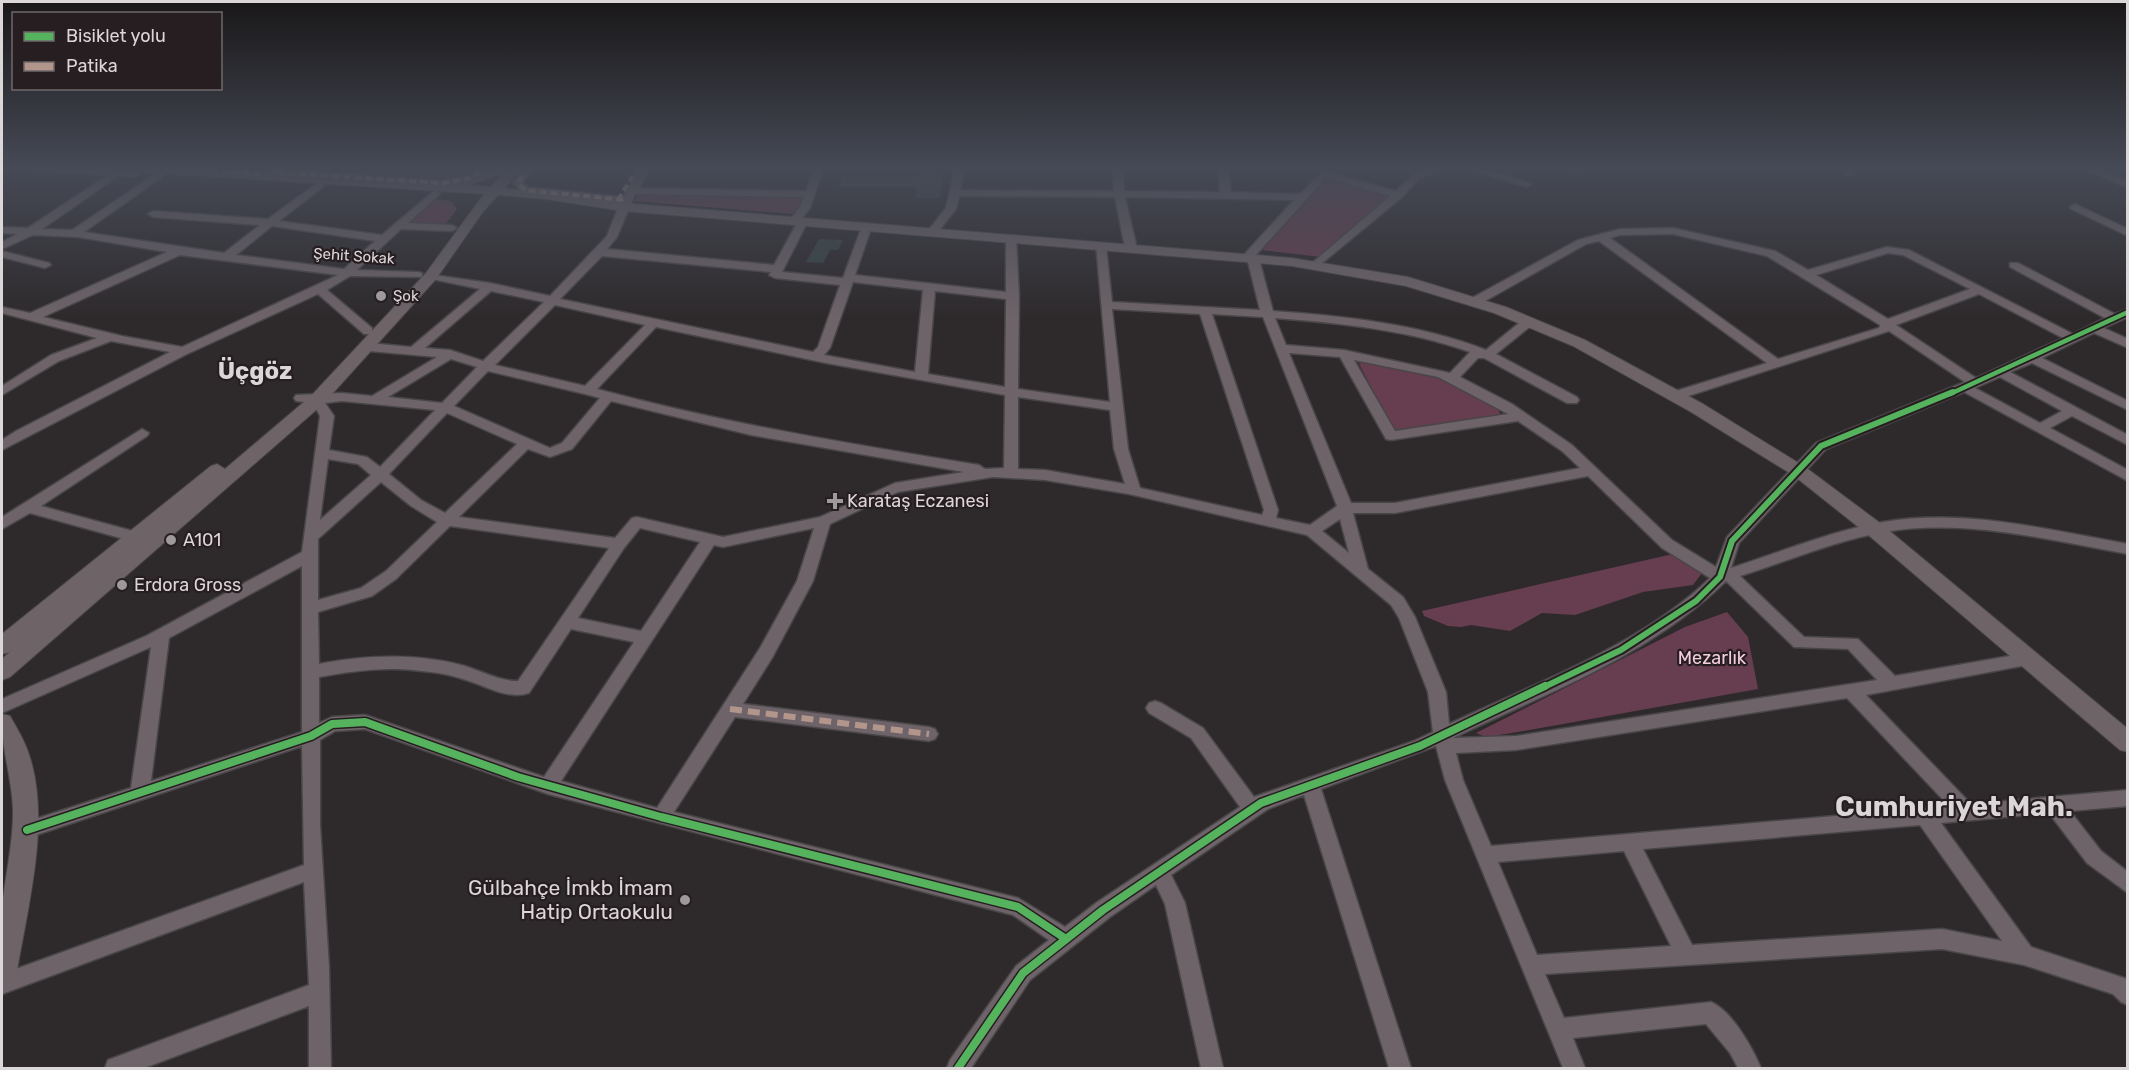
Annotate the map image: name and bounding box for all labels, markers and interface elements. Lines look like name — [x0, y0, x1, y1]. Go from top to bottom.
legend — [12, 12, 222, 90]
text: Bisiklet yolu — [66, 25, 166, 47]
text: Patika — [66, 55, 118, 77]
street label: Şehit Sokak — [313, 244, 396, 268]
place label: Şok — [393, 287, 419, 305]
marker: Şok — [374, 289, 388, 303]
district label: Üçgöz — [218, 357, 292, 385]
place label: Karataş Eczanesi — [847, 490, 989, 512]
marker: Karataş Eczanesi — [828, 494, 842, 508]
place label: A101 — [183, 529, 221, 551]
marker: A101 — [164, 533, 178, 547]
place label: Erdora Gross — [134, 574, 241, 596]
marker: Erdora Gross — [115, 578, 129, 592]
park label: Mezarlık — [1678, 647, 1747, 669]
district label: Cumhuriyet Mah. — [1835, 790, 2073, 823]
place label: Gülbahçe İmkb İmam Hatip Ortaokulu — [468, 875, 673, 924]
marker: Gülbahçe İmkb İmam Hatip Ortaokulu — [678, 893, 692, 907]

